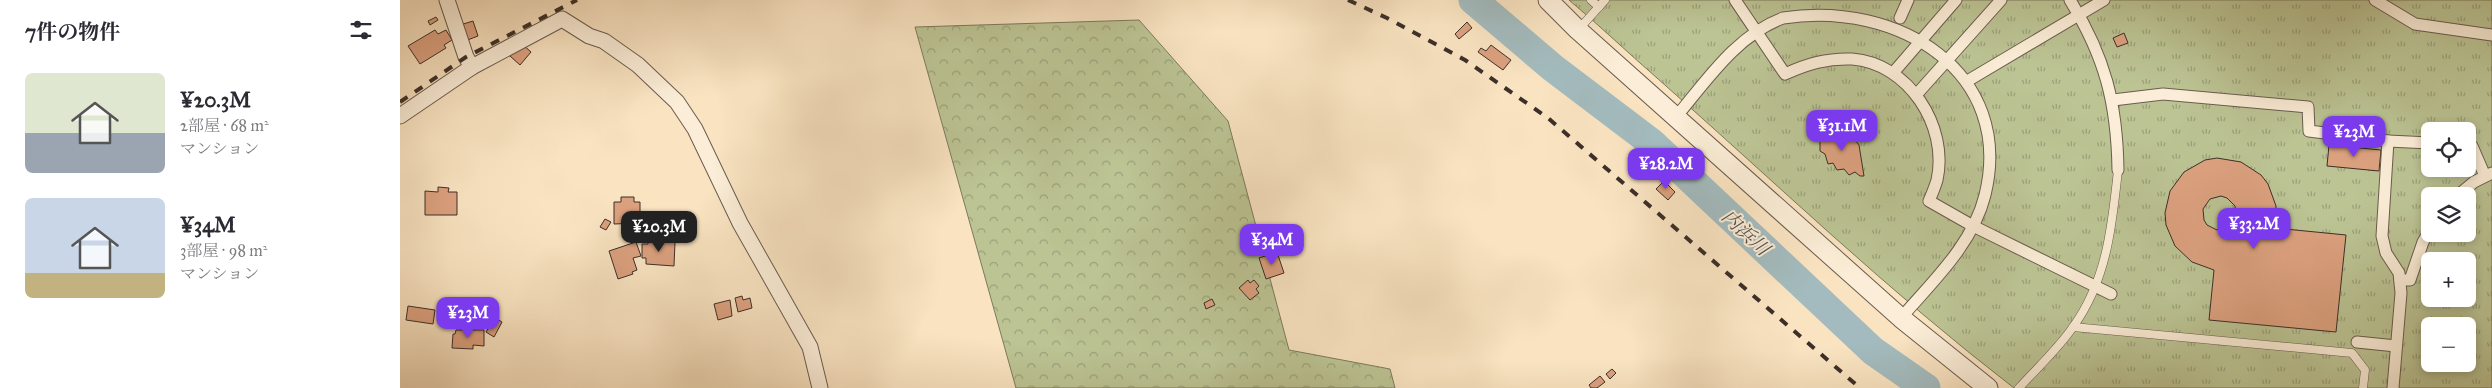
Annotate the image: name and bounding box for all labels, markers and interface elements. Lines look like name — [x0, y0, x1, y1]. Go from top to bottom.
icon: filters — [347, 16, 375, 44]
text: 7件の物件 — [25, 19, 120, 45]
text: ¥20.3M — [180, 87, 251, 113]
icon: home — [65, 93, 125, 153]
pin: ¥31.1M — [1801, 110, 1883, 152]
text: 2部屋 · 68 m² — [180, 116, 269, 135]
text: ¥31.1M — [1817, 116, 1867, 135]
pin: ¥23M — [2324, 116, 2384, 158]
text: ¥23M — [2333, 122, 2375, 141]
map controls — [2421, 122, 2476, 372]
button: locate — [2421, 122, 2476, 177]
text: マンション — [180, 139, 259, 158]
pin: ¥28.2M — [1625, 148, 1707, 190]
text: ¥28.2M — [1639, 154, 1693, 173]
button: layers — [2421, 187, 2476, 242]
water label: 内浜川 — [1717, 205, 1776, 262]
pin: ¥33.2M — [2213, 208, 2295, 250]
pin: ¥20.3M — [618, 210, 700, 253]
text: ¥34M — [180, 212, 236, 238]
text: ¥33.2M — [2228, 214, 2280, 233]
text: ¥20.3M — [632, 217, 686, 236]
icon: home — [65, 218, 125, 278]
pin: ¥34M — [1242, 224, 1302, 266]
text: ¥34M — [1251, 230, 1293, 249]
text: 3部屋 · 98 m² — [180, 241, 267, 260]
button: + — [2421, 252, 2476, 307]
text: マンション — [180, 264, 259, 283]
pin: ¥23M — [438, 296, 498, 339]
text: ¥23M — [447, 303, 489, 322]
button: − — [2421, 317, 2476, 372]

